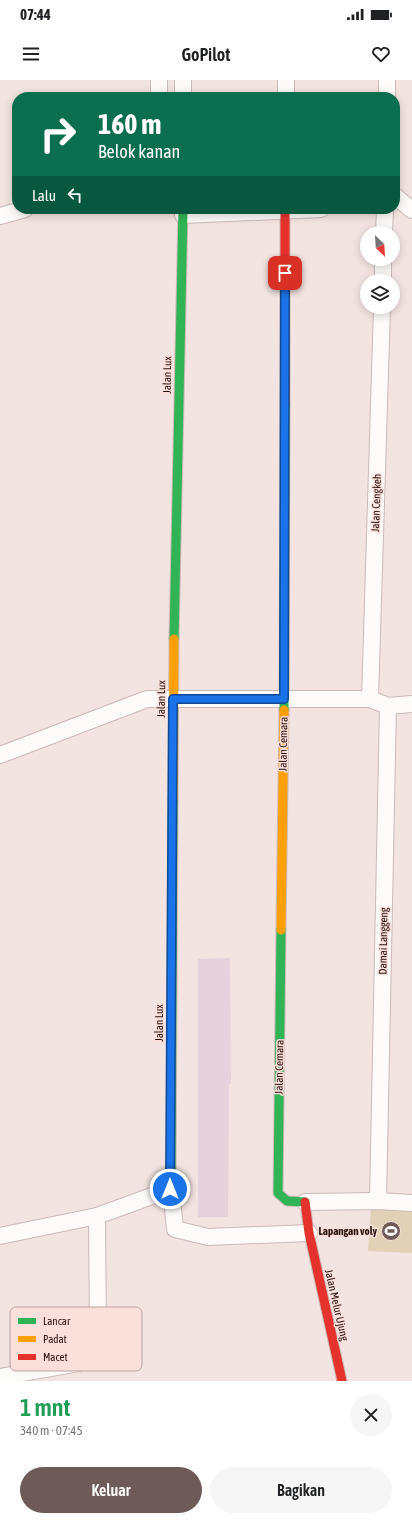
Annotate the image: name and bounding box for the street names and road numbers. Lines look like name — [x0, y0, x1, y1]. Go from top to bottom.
street label: Jalan Lux — [161, 356, 173, 394]
street label: Jalan Cengkeh — [369, 474, 383, 532]
street label: Jalan Lux — [155, 680, 167, 718]
street label: Jalan Cemara — [277, 717, 289, 771]
street label: Damai Langgeng — [376, 907, 390, 975]
street label: Jalan Lux — [153, 1004, 165, 1042]
street label: Jalan Cemara — [273, 1040, 285, 1094]
street label: Jalan Melur Ujung — [323, 1268, 351, 1342]

